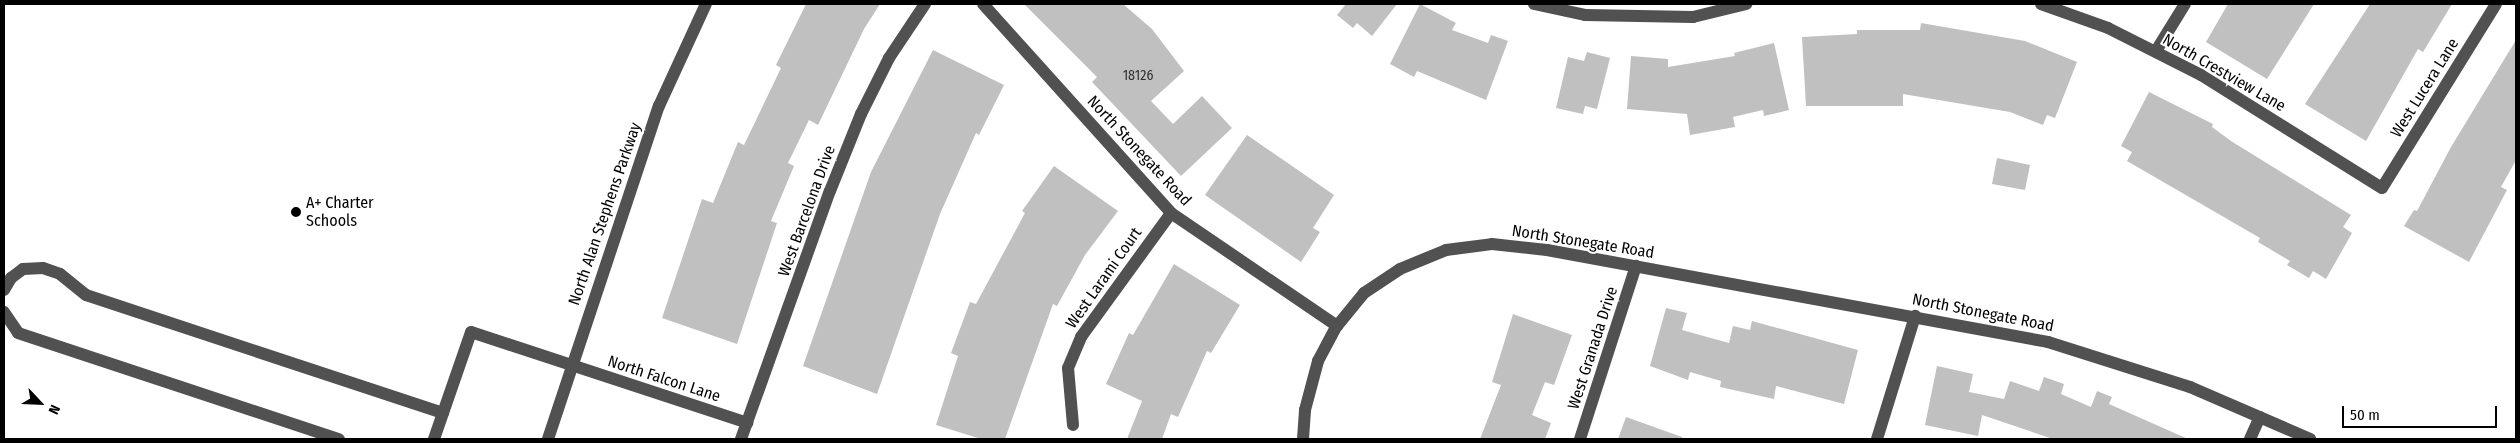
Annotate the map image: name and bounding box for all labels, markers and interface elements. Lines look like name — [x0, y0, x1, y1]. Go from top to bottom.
street label: North Crestview Lane — [2159, 30, 2289, 116]
street label: West Lucera Lane — [2387, 35, 2463, 141]
house number: 18126 — [1123, 68, 1153, 84]
street label: North Stonegate Road — [1083, 92, 1195, 210]
street label: North Alan Stephens Parkway — [565, 120, 645, 308]
street label: West Barcelona Drive — [774, 143, 840, 279]
place label: A+ Charter Schools — [306, 193, 374, 231]
marker: A+ Charter Schools — [290, 206, 302, 218]
street label: North Stonegate Road — [1511, 221, 1655, 263]
street label: West Larami Court — [1062, 224, 1146, 332]
street label: West Granada Drive — [1564, 284, 1622, 412]
street label: North Stonegate Road — [1911, 290, 2055, 336]
street label: North Falcon Lane — [605, 352, 723, 406]
north arrow — [15, 378, 65, 428]
scale bar — [2345, 396, 2500, 428]
text: N — [45, 402, 64, 417]
text: 50 m — [2350, 406, 2380, 424]

